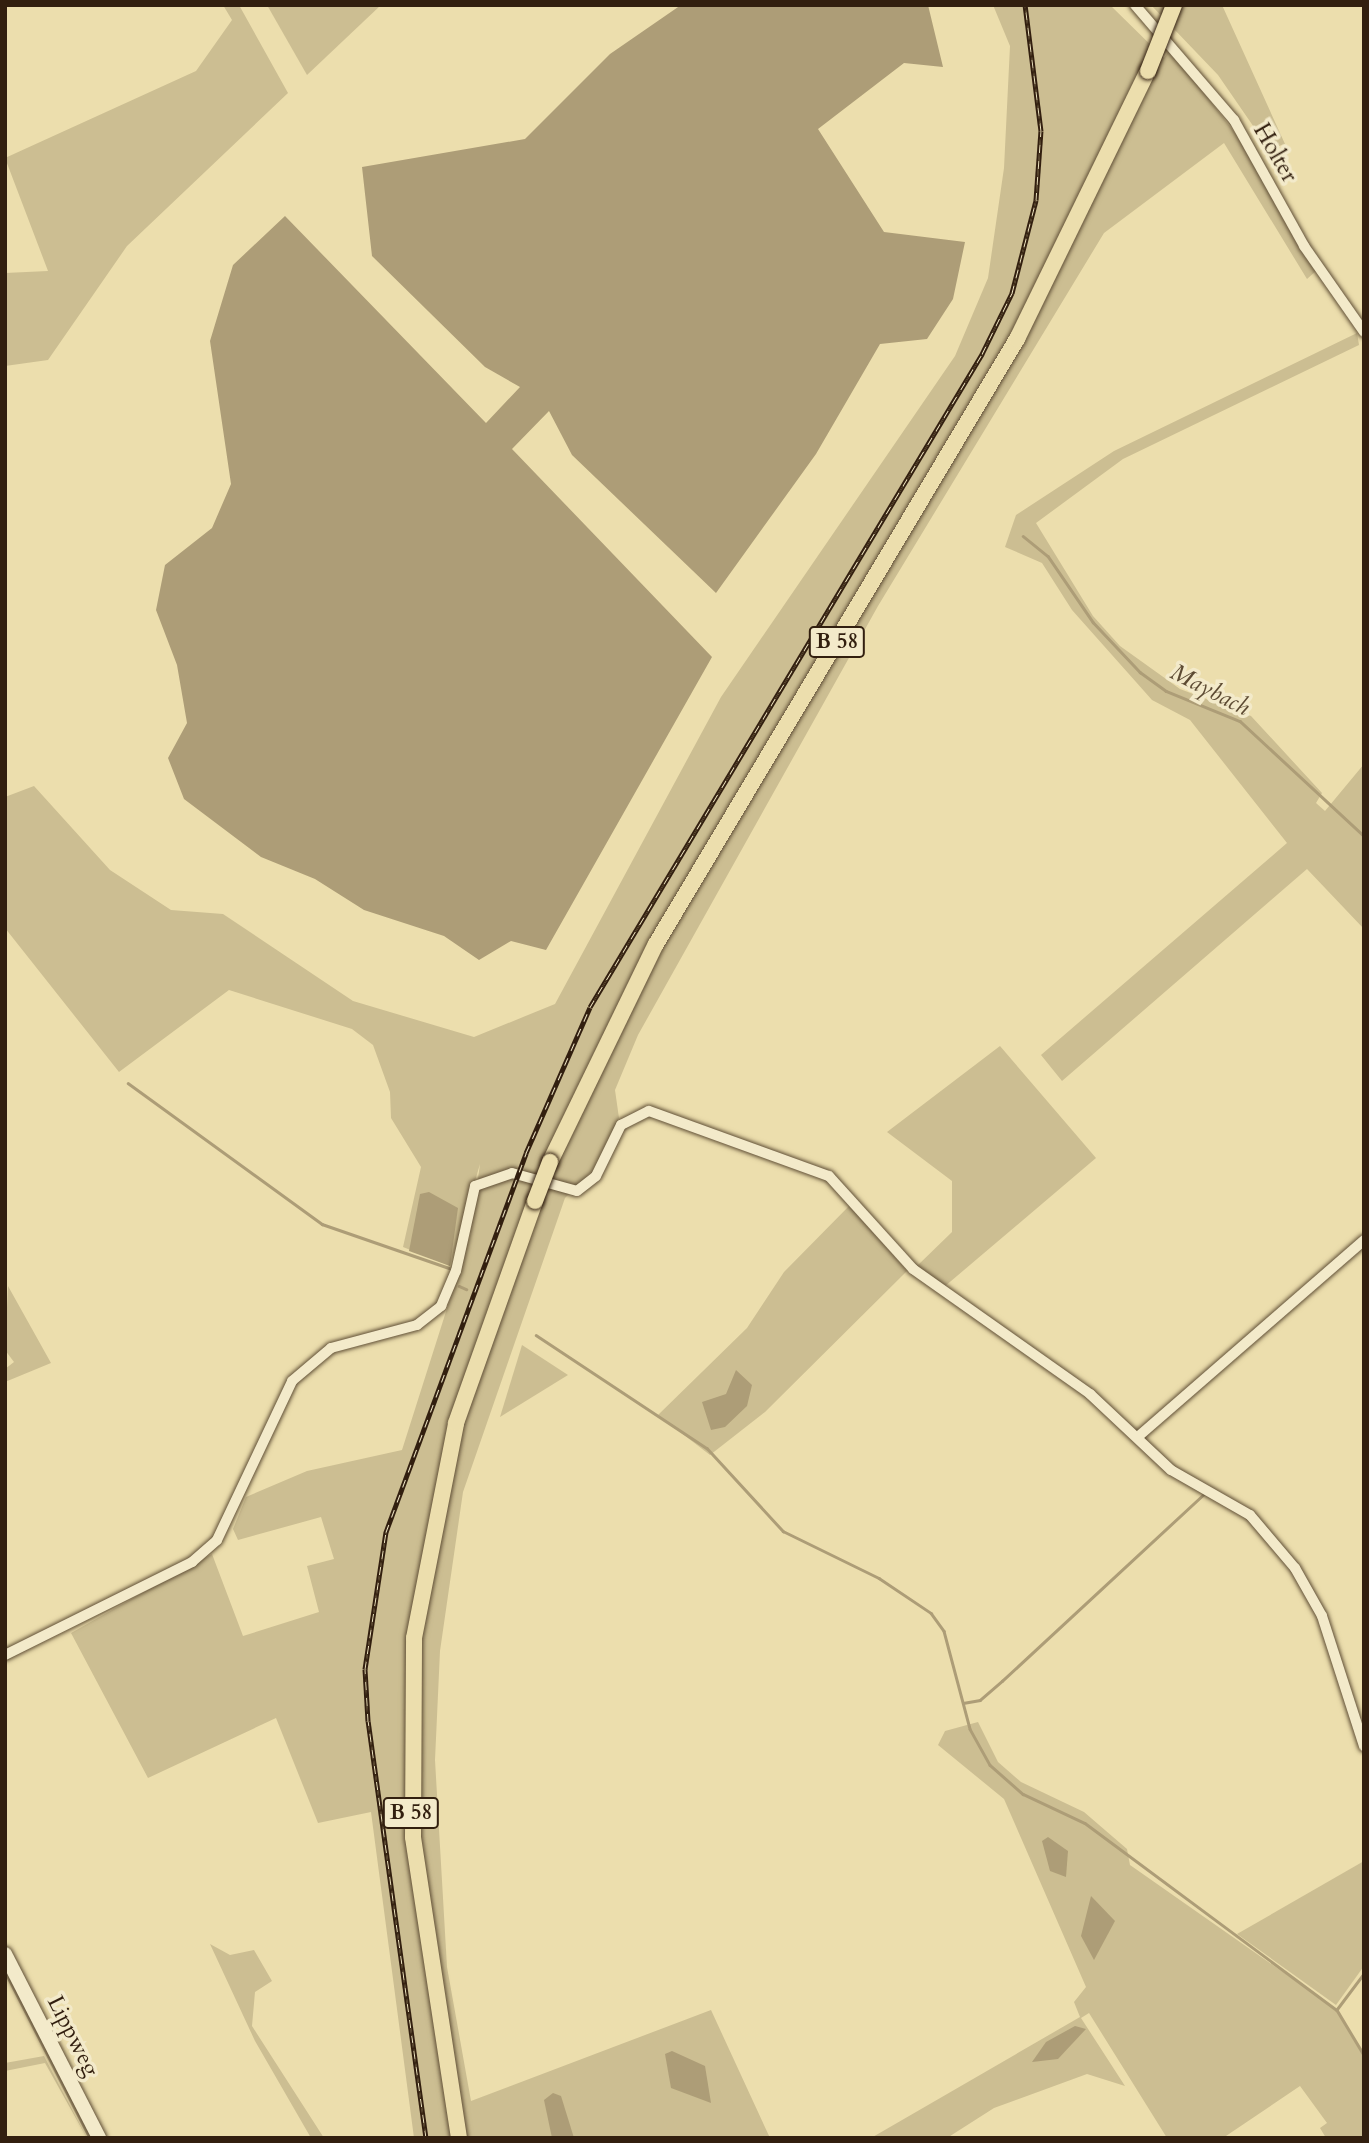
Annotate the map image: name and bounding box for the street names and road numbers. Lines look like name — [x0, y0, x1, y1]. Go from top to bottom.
street label: Holter — [1247, 119, 1303, 187]
road number: B 58 — [807, 624, 867, 660]
road number: B 58 — [381, 1796, 441, 1830]
street label: Lippweg — [41, 1991, 105, 2081]

